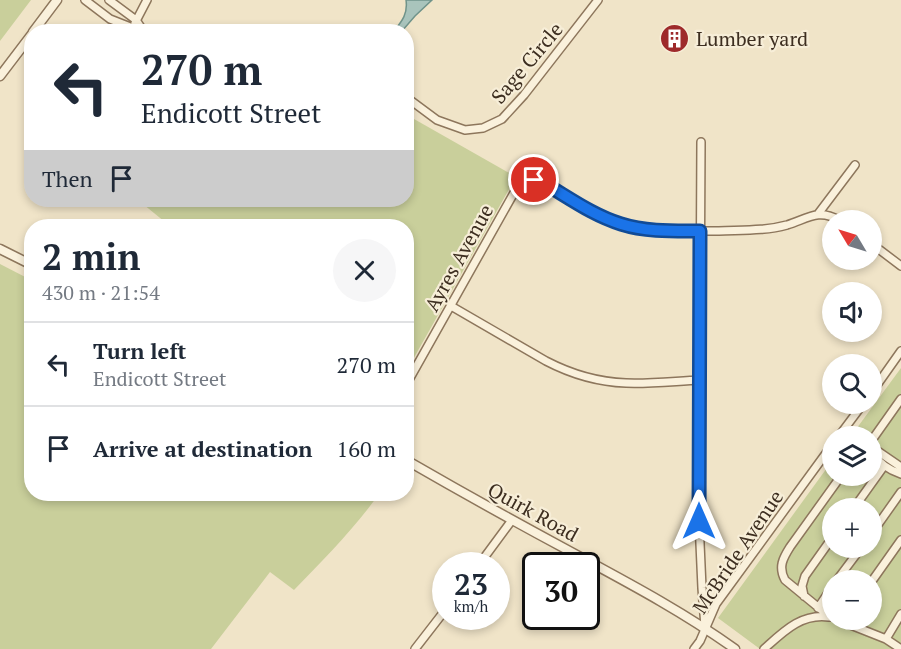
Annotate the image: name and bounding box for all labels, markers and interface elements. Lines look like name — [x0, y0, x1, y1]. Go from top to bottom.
street label: Sage Circle — [485, 16, 569, 109]
building icon: Lumber yard — [659, 23, 691, 55]
place label: Lumber yard — [696, 25, 808, 52]
text: 270 m — [141, 41, 262, 97]
icon: left — [42, 48, 120, 126]
text: Endicott Street — [141, 95, 321, 131]
pin — [508, 154, 559, 205]
icon: arrive — [105, 162, 138, 195]
icon: arrive — [517, 163, 550, 196]
text: Then — [42, 164, 93, 193]
street label: Ayres Avenue — [418, 199, 499, 316]
north arrow — [822, 210, 882, 270]
map controls — [822, 210, 882, 630]
text: 2 min — [42, 233, 140, 280]
button: close — [333, 239, 396, 302]
text: 430 m · 21:54 — [42, 279, 160, 306]
button: sound — [822, 282, 882, 342]
text: Turn left — [93, 336, 186, 365]
icon: left — [42, 348, 75, 381]
text: 270 m — [336, 350, 396, 379]
button: search — [822, 354, 882, 414]
text: Endicott Street — [93, 365, 226, 392]
button: layers — [822, 426, 882, 486]
icon: arrive — [42, 432, 75, 465]
text: Arrive at destination — [93, 434, 312, 463]
text: 160 m — [336, 434, 396, 463]
street label: Quirk Road — [483, 476, 583, 548]
street label: McBride Avenue — [686, 485, 789, 619]
position arrow — [667, 489, 731, 553]
button: + — [822, 498, 882, 558]
speed limit sign: 30 — [522, 552, 600, 630]
text: 23 — [454, 564, 488, 604]
button: − — [822, 570, 882, 630]
text: km/h — [454, 596, 488, 616]

